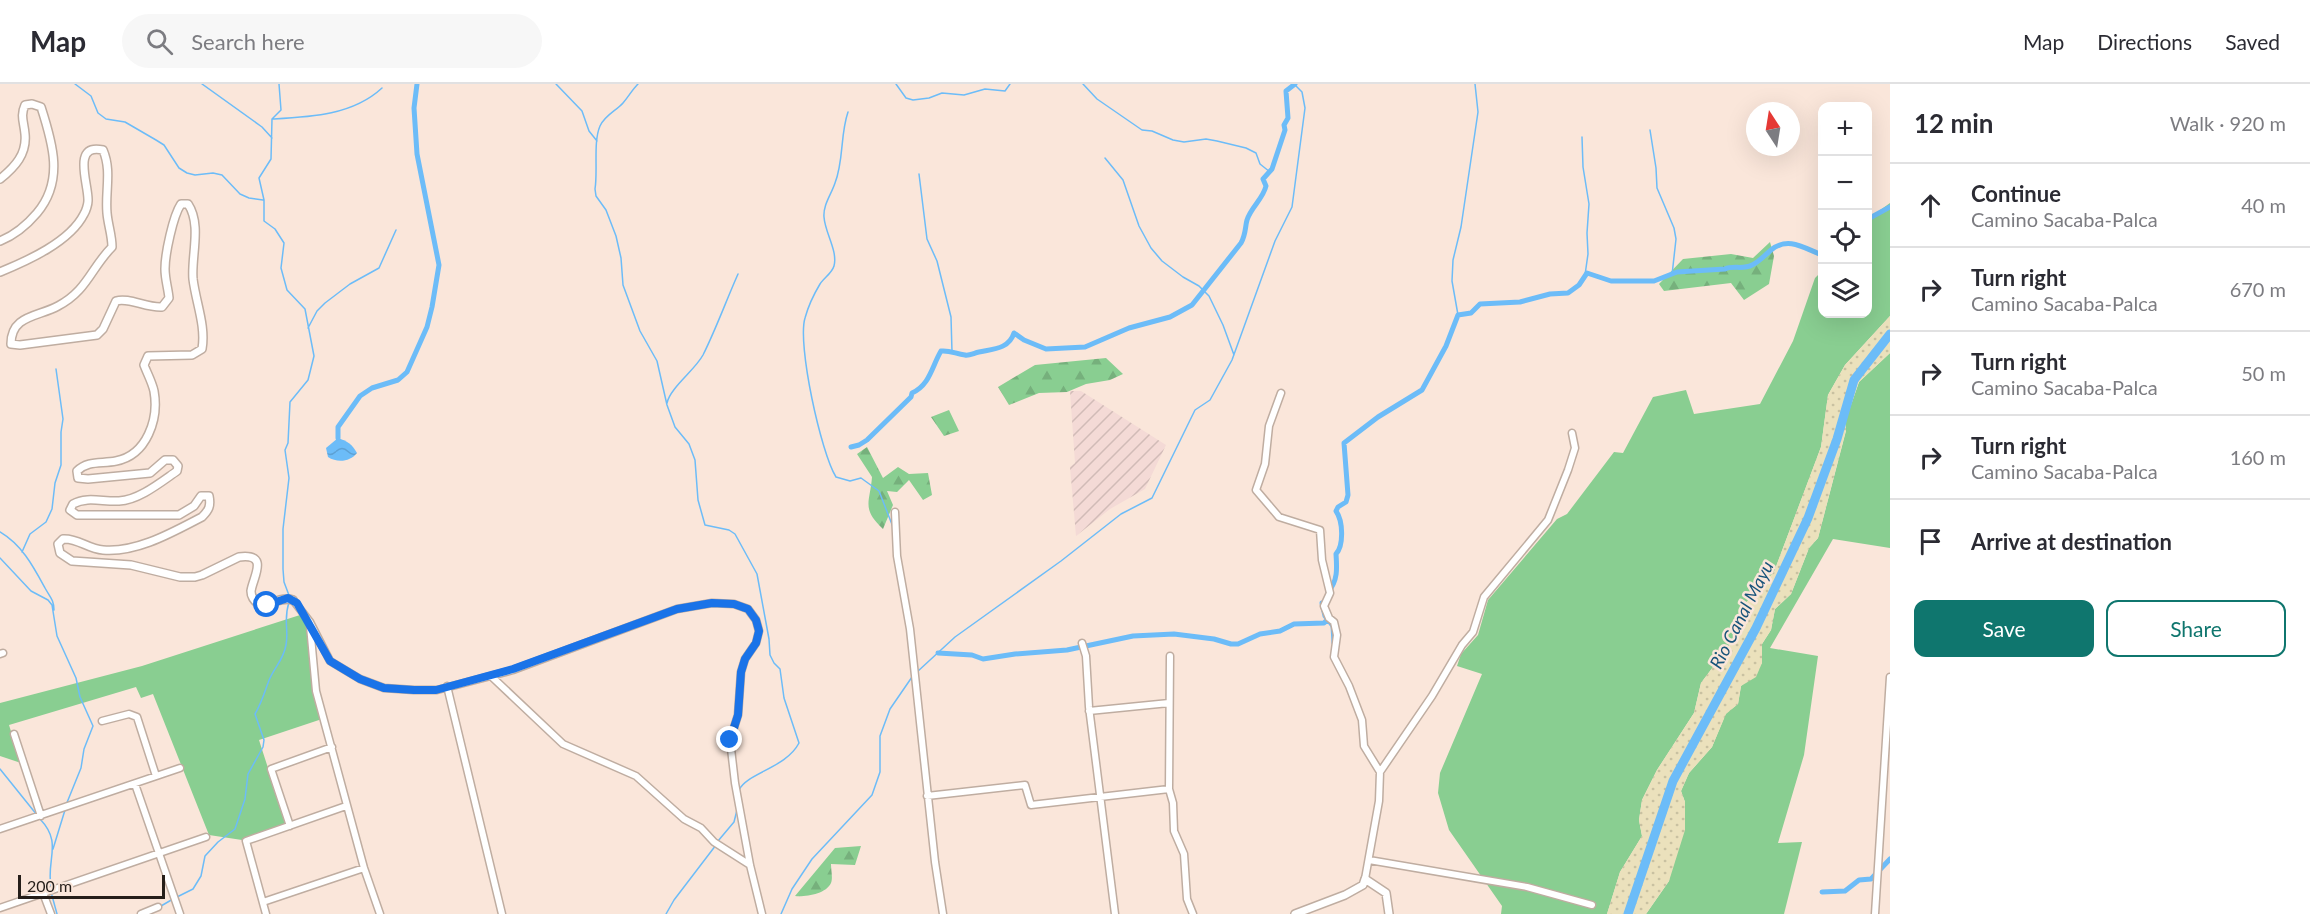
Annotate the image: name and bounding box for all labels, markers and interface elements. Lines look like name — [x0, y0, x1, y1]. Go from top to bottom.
search box — [122, 14, 542, 68]
text: Map — [30, 24, 86, 58]
icon: search — [143, 25, 176, 58]
text: Search here — [191, 28, 305, 55]
text: Map — [2023, 29, 2064, 54]
text: Directions — [2097, 29, 2192, 54]
text: Saved — [2225, 29, 2280, 54]
north arrow — [1746, 102, 1800, 156]
map controls — [1818, 102, 1872, 318]
button: + — [1818, 102, 1872, 156]
text: 12 min — [1914, 107, 1994, 139]
text: Walk · 920 m — [2170, 111, 2286, 135]
button: − — [1818, 156, 1872, 210]
text: Continue — [1971, 180, 2061, 207]
icon: ahead — [1914, 189, 1947, 222]
text: 40 m — [2241, 193, 2286, 217]
text: Camino Sacaba-Palca — [1971, 207, 2158, 231]
button: locate — [1818, 210, 1872, 264]
button: layers — [1818, 264, 1872, 318]
text: Turn right — [1971, 264, 2066, 291]
icon: right — [1914, 273, 1947, 306]
text: 670 m — [2230, 277, 2286, 301]
text: Camino Sacaba-Palca — [1971, 291, 2158, 315]
text: Turn right — [1971, 348, 2066, 375]
icon: right — [1914, 357, 1947, 390]
text: 50 m — [2241, 361, 2286, 385]
text: Camino Sacaba-Palca — [1971, 375, 2158, 399]
text: Turn right — [1971, 432, 2066, 459]
icon: right — [1914, 441, 1947, 474]
text: 160 m — [2230, 445, 2286, 469]
text: Camino Sacaba-Palca — [1971, 459, 2158, 483]
icon: arrive — [1914, 525, 1947, 558]
text: Arrive at destination — [1971, 528, 2172, 555]
water label: Rio Canal Mayu — [1705, 557, 1778, 672]
route start — [253, 591, 279, 617]
button: Save — [1914, 600, 2094, 657]
button: Share — [2106, 600, 2286, 657]
route end — [716, 726, 742, 752]
scale bar — [18, 872, 165, 900]
text: 200 m — [27, 876, 72, 895]

